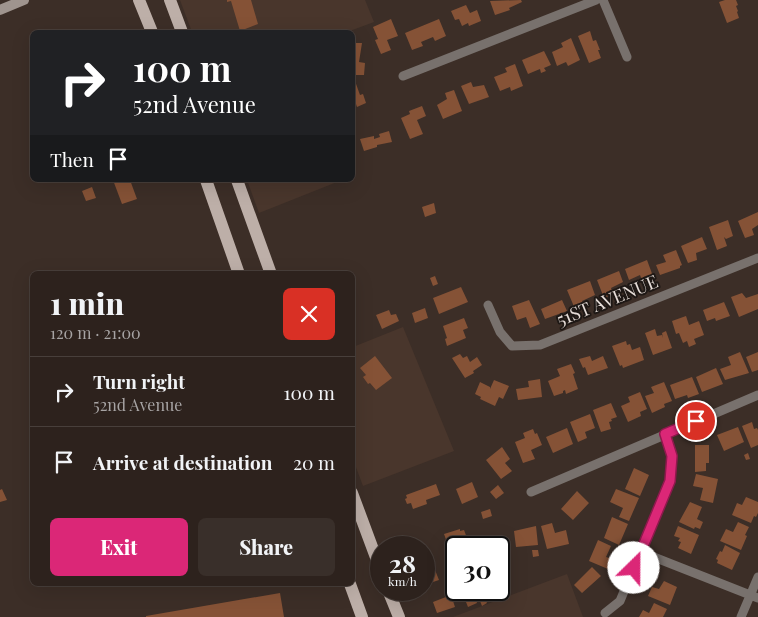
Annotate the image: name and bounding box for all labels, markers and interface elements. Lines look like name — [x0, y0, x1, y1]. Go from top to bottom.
text: 100 m — [133, 44, 231, 91]
icon: right — [50, 50, 115, 115]
text: 52nd Avenue — [133, 89, 256, 119]
icon: arrive — [104, 145, 132, 173]
text: Then — [50, 146, 94, 172]
street label: 51ST AVENUE — [553, 269, 661, 331]
text: 1 min — [50, 283, 124, 323]
button: close — [283, 288, 335, 340]
text: 120 m · 21:00 — [50, 322, 141, 343]
text: Turn right — [93, 368, 185, 394]
icon: right — [50, 378, 78, 406]
text: 100 m — [284, 379, 335, 405]
text: 52nd Avenue — [93, 394, 182, 415]
pin — [675, 400, 717, 442]
icon: arrive — [682, 407, 710, 435]
icon: arrive — [50, 448, 78, 476]
text: Arrive at destination — [93, 449, 273, 475]
text: 20 m — [293, 449, 335, 475]
button: Exit — [50, 518, 188, 576]
button: Share — [198, 518, 335, 576]
speed limit sign: 30 — [445, 536, 510, 601]
position arrow — [607, 541, 659, 593]
text: 28 — [389, 546, 416, 579]
text: km/h — [388, 573, 417, 589]

